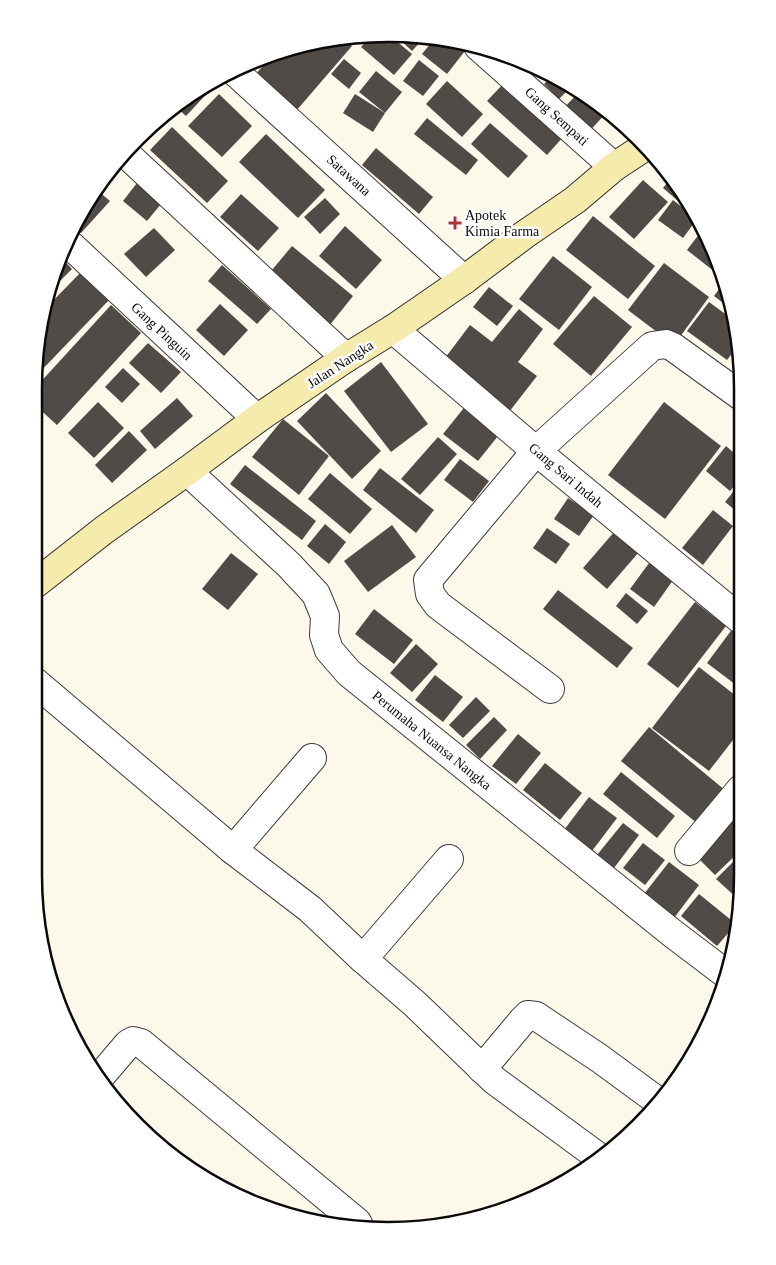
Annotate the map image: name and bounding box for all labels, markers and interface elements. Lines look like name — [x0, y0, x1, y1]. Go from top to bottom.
street label: Gang Sempati — [522, 84, 591, 149]
street label: Satawana — [324, 152, 374, 199]
place label: Apotek Kimia Farma — [465, 208, 540, 239]
marker: Apotek Kimia Farma — [449, 217, 461, 229]
street label: Gang Pinguin — [128, 299, 195, 363]
street label: Jalan Nangka — [304, 337, 377, 391]
street label: Gang Sari Indah — [526, 440, 606, 511]
street label: Perumaha Nuansa Nangka — [369, 688, 495, 793]

